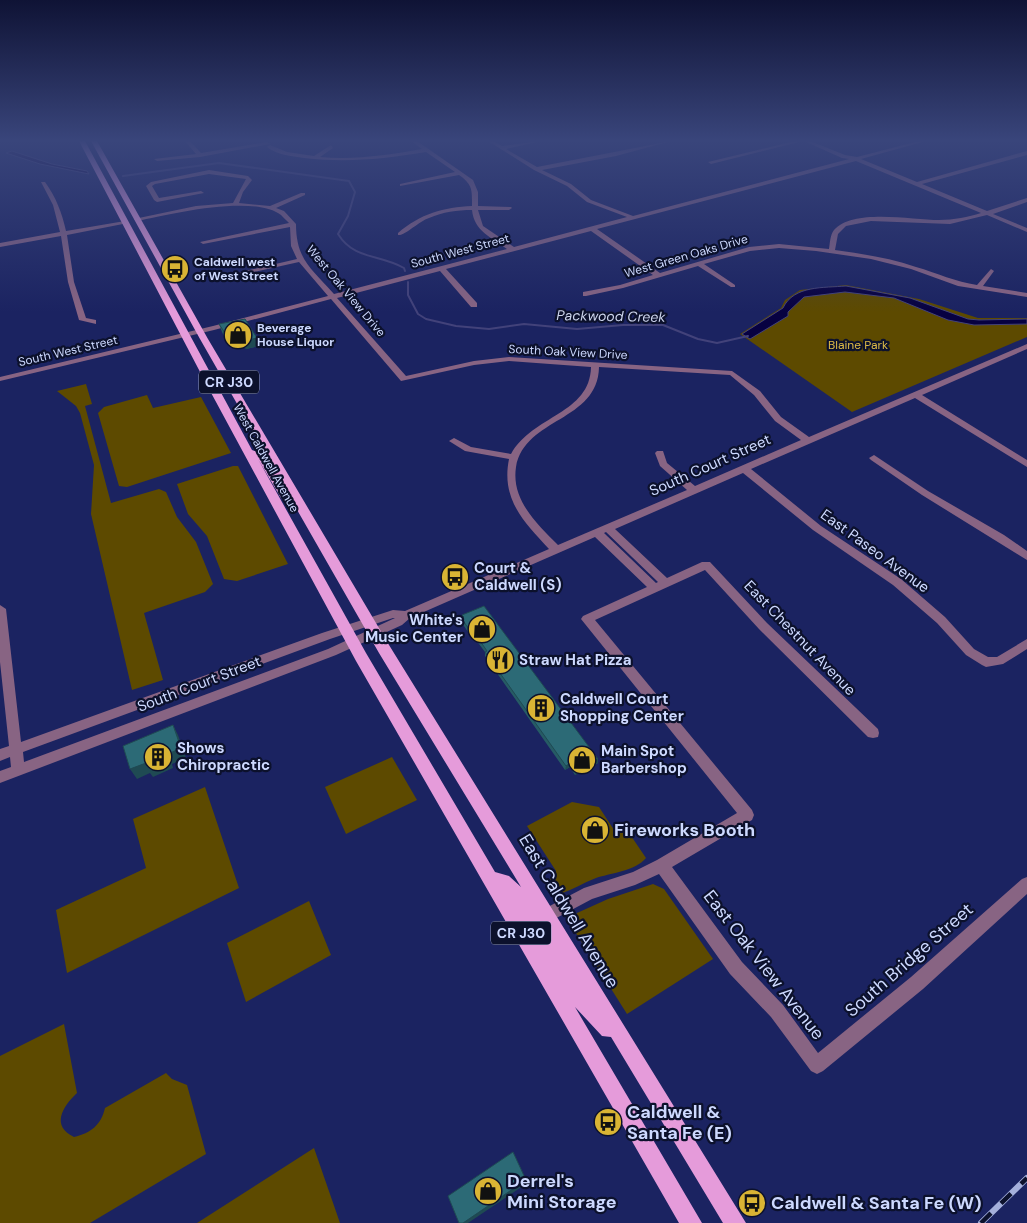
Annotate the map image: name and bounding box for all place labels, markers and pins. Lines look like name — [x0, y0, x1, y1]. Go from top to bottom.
bus stop icon: Caldwell west of West Street — [160, 254, 190, 284]
place label: Caldwell west of West Street — [194, 254, 278, 284]
shop icon: Beverage House Liquor — [223, 320, 253, 350]
place label: Beverage House Liquor — [257, 320, 334, 350]
place label: Court & Caldwell (S) — [474, 558, 562, 595]
bus stop icon: Court & Caldwell (S) — [440, 562, 470, 592]
place label: White's Music Center — [365, 610, 463, 647]
shop icon: White's Music Center — [467, 614, 497, 644]
restaurant icon: Straw Hat Pizza — [485, 645, 515, 675]
place label: Straw Hat Pizza — [519, 650, 632, 670]
place label: Caldwell Court Shopping Center — [560, 689, 684, 726]
building icon: Caldwell Court Shopping Center — [526, 693, 556, 723]
place label: Shows Chiropractic — [177, 738, 270, 775]
place label: Main Spot Barbershop — [601, 741, 687, 778]
building icon: Shows Chiropractic — [143, 742, 173, 772]
shop icon: Main Spot Barbershop — [567, 745, 597, 775]
shop icon: Fireworks Booth — [580, 815, 610, 845]
place label: Fireworks Booth — [614, 818, 755, 842]
place label: Caldwell & Santa Fe (E) — [627, 1100, 732, 1145]
bus stop icon: Caldwell & Santa Fe (E) — [593, 1107, 623, 1137]
place label: Derrel's Mini Storage — [507, 1169, 617, 1214]
shop icon: Derrel's Mini Storage — [473, 1176, 503, 1206]
bus stop icon: Caldwell & Santa Fe (W) — [737, 1188, 767, 1218]
place label: Caldwell & Santa Fe (W) — [771, 1191, 981, 1215]

